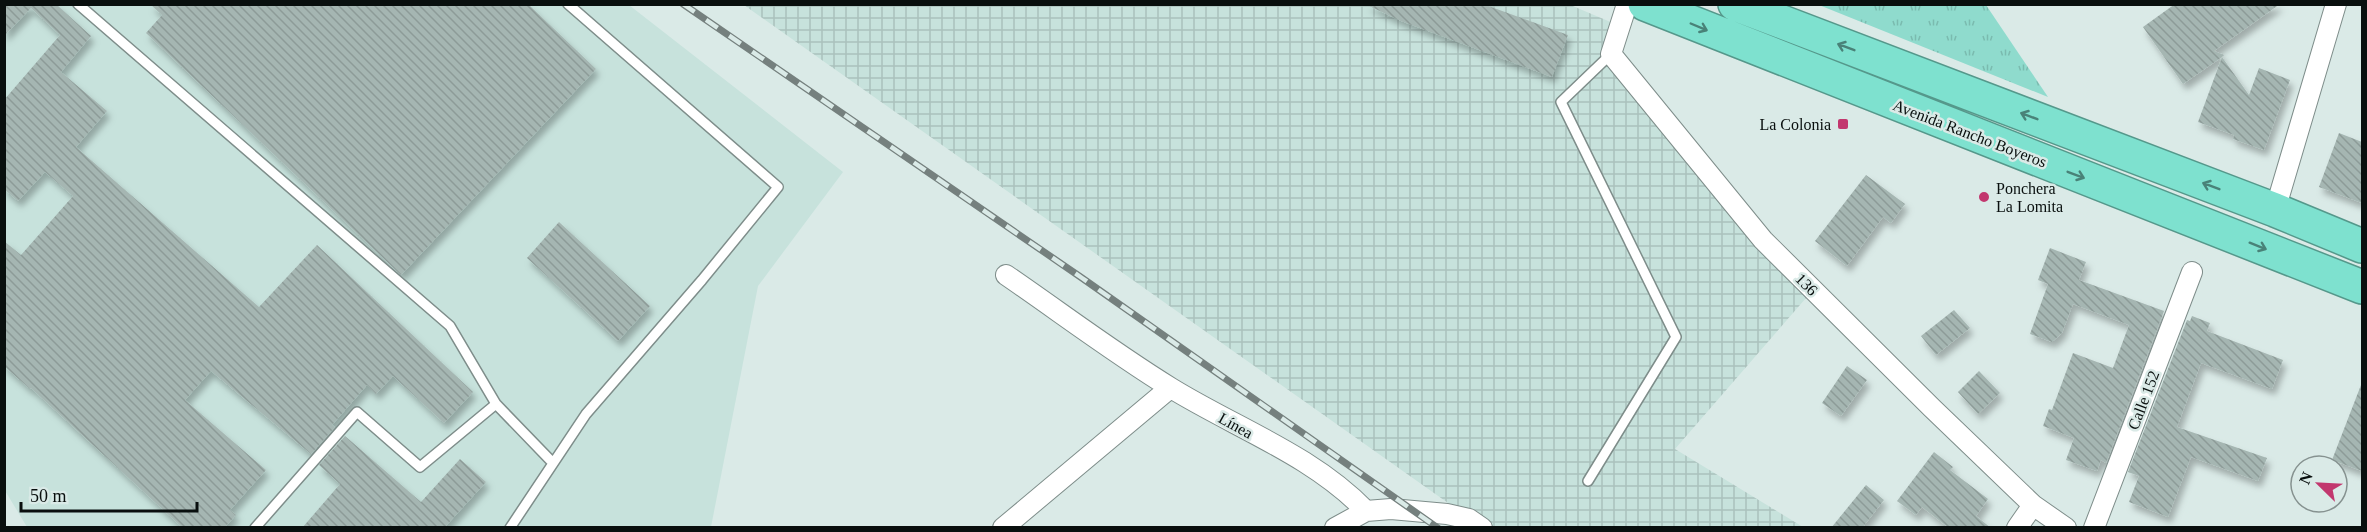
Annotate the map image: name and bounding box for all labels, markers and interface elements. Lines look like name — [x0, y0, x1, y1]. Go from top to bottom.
one-way arrow — [1689, 22, 1708, 33]
one-way arrow — [1837, 41, 1856, 52]
street label: Avenida Rancho Boyeros — [1890, 96, 2049, 172]
one-way arrow — [2020, 110, 2038, 121]
place label: La Colonia — [1759, 116, 1831, 133]
marker: La Colonia — [1836, 117, 1850, 131]
one-way arrow — [2066, 170, 2085, 181]
place label: Ponchera La Lomita — [1996, 180, 2063, 215]
one-way arrow — [2202, 180, 2220, 191]
marker: Ponchera La Lomita — [1977, 190, 1991, 204]
one-way arrow — [2248, 241, 2267, 252]
street label: 136 — [1792, 270, 1821, 299]
street label: Calle 152 — [2124, 368, 2162, 432]
street label: Línea — [1216, 409, 1256, 442]
north arrow — [2289, 454, 2349, 514]
text: N — [2296, 469, 2316, 487]
scale bar — [21, 475, 196, 513]
text: 50 m — [30, 486, 67, 506]

